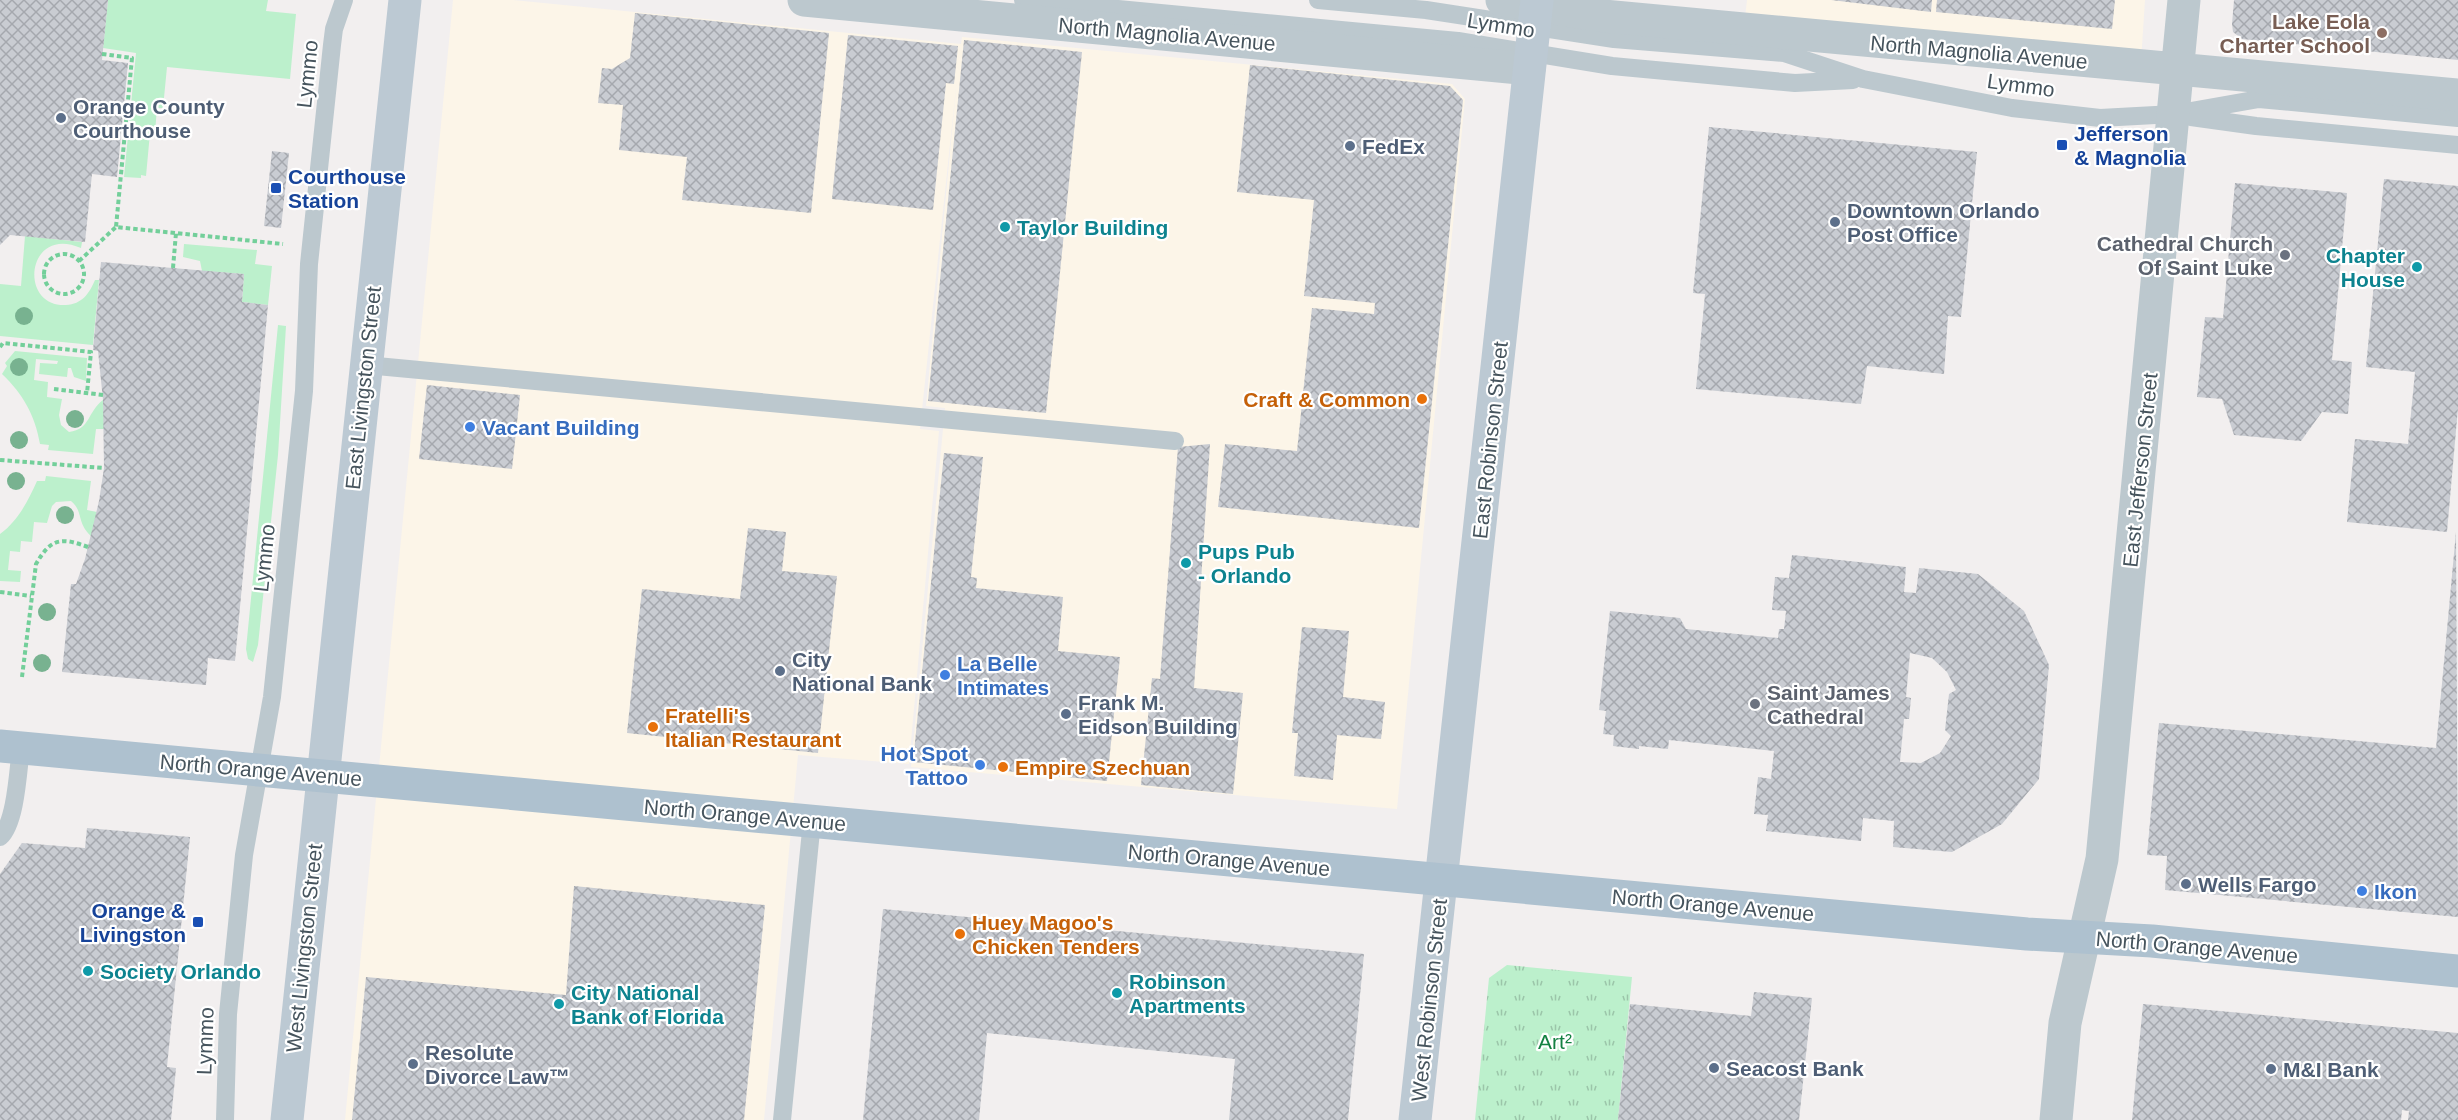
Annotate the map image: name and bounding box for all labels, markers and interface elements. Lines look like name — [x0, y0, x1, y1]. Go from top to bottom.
street label: Lymmo — [1466, 8, 1536, 42]
place label: Lake Eola Charter School — [2219, 10, 2370, 57]
street label: North Magnolia Avenue — [1057, 13, 1277, 55]
marker: Lake Eola Charter School — [2375, 26, 2389, 40]
street label: North Magnolia Avenue — [1869, 31, 2089, 73]
street label: Lymmo — [292, 39, 322, 109]
street label: Lymmo — [1986, 69, 2056, 101]
place label: Orange County Courthouse — [73, 95, 225, 142]
marker: Orange County Courthouse — [54, 111, 68, 125]
place label: Jefferson & Magnolia — [2074, 122, 2186, 169]
place label: FedEx — [1362, 135, 1425, 158]
marker: Jefferson & Magnolia — [2055, 138, 2069, 152]
marker: FedEx — [1343, 139, 1357, 153]
place label: Courthouse Station — [288, 165, 406, 212]
marker: Courthouse Station — [269, 181, 283, 195]
place label: Downtown Orlando Post Office — [1847, 199, 2039, 246]
marker: Downtown Orlando Post Office — [1828, 215, 1842, 229]
place label: Taylor Building — [1017, 216, 1168, 239]
marker: Taylor Building — [998, 220, 1012, 234]
place label: Cathedral Church Of Saint Luke — [2097, 232, 2273, 279]
place label: Chapter House — [2326, 244, 2405, 291]
marker: Cathedral Church Of Saint Luke — [2278, 248, 2292, 262]
marker: Chapter House — [2410, 260, 2424, 274]
street label: East Livingston Street — [341, 285, 385, 491]
street label: East Robinson Street — [1468, 340, 1512, 540]
street label: East Jefferson Street — [2118, 371, 2162, 569]
place label: Craft & Common — [1243, 388, 1410, 411]
marker: Craft & Common — [1415, 392, 1429, 406]
place label: Vacant Building — [482, 416, 640, 439]
marker: Vacant Building — [463, 420, 477, 434]
street label: Lymmo — [249, 523, 279, 593]
place label: Pups Pub - Orlando — [1198, 540, 1295, 587]
marker: Pups Pub - Orlando — [1179, 556, 1193, 570]
place label: City National Bank — [792, 648, 932, 695]
place label: La Belle Intimates — [957, 652, 1049, 699]
marker: City National Bank — [773, 664, 787, 678]
marker: La Belle Intimates — [938, 668, 952, 682]
place label: Saint James Cathedral — [1767, 681, 1890, 728]
place label: Frank M. Eidson Building — [1078, 691, 1238, 738]
marker: Saint James Cathedral — [1748, 697, 1762, 711]
place label: Fratelli's Italian Restaurant — [665, 704, 841, 751]
marker: Frank M. Eidson Building — [1059, 707, 1073, 721]
marker: Fratelli's Italian Restaurant — [646, 720, 660, 734]
place label: Hot Spot Tattoo — [881, 742, 968, 789]
street label: North Orange Avenue — [159, 750, 363, 790]
place label: Empire Szechuan — [1015, 756, 1190, 779]
marker: Hot Spot Tattoo — [973, 758, 987, 772]
marker: Empire Szechuan — [996, 760, 1010, 774]
street label: North Orange Avenue — [643, 795, 847, 835]
street label: North Orange Avenue — [1127, 840, 1331, 880]
street label: West Livingston Street — [282, 842, 326, 1053]
place label: Wells Fargo — [2198, 873, 2317, 896]
marker: Wells Fargo — [2179, 877, 2193, 891]
place label: Ikon — [2374, 880, 2417, 903]
marker: Ikon — [2355, 884, 2369, 898]
street label: North Orange Avenue — [1611, 885, 1815, 925]
street label: West Robinson Street — [1407, 897, 1451, 1103]
place label: Orange & Livingston — [80, 899, 186, 946]
place label: Huey Magoo's Chicken Tenders — [972, 911, 1140, 958]
marker: Orange & Livingston — [191, 915, 205, 929]
marker: Huey Magoo's Chicken Tenders — [953, 927, 967, 941]
street label: North Orange Avenue — [2095, 927, 2299, 967]
place label: Society Orlando — [100, 960, 261, 983]
marker: Society Orlando — [81, 964, 95, 978]
place label: Robinson Apartments — [1129, 970, 1246, 1017]
place label: City National Bank of Florida — [571, 981, 724, 1028]
marker: Robinson Apartments — [1110, 986, 1124, 1000]
marker: City National Bank of Florida — [552, 997, 566, 1011]
street label: Lymmo — [192, 1007, 218, 1075]
park label: Art² — [1538, 1030, 1572, 1053]
place label: Resolute Divorce Law™ — [425, 1041, 570, 1088]
marker: Resolute Divorce Law™ — [406, 1057, 420, 1071]
place label: Seacost Bank — [1726, 1057, 1864, 1080]
place label: M&I Bank — [2283, 1058, 2379, 1081]
marker: Seacost Bank — [1707, 1061, 1721, 1075]
marker: M&I Bank — [2264, 1062, 2278, 1076]

